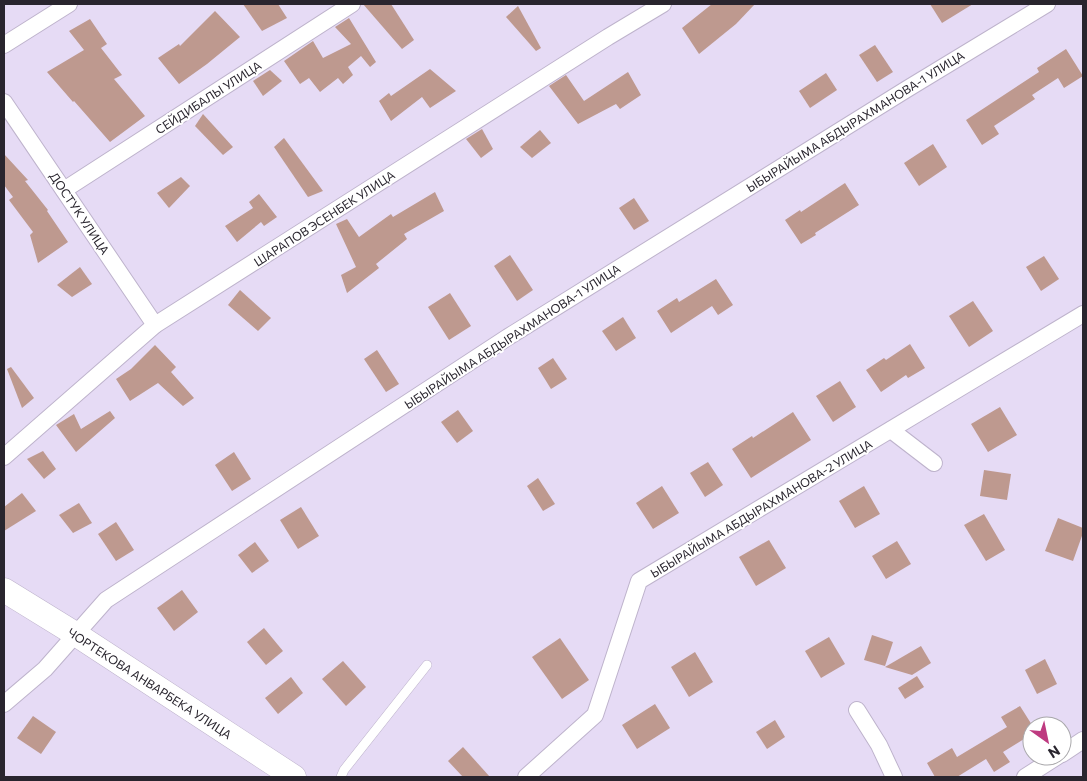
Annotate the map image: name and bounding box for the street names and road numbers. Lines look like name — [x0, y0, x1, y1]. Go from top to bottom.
street label: ЫБЫРАЙЫМА АБДЫРАХМАНОВА-1 УЛИЦА — [743, 48, 967, 194]
street label: СЕЙДИБАЛЫ УЛИЦА — [153, 58, 263, 136]
street label: ШАРАПОВ ЭСЕНБЕК УЛИЦА — [251, 167, 397, 269]
street label: ДОСТУК УЛИЦА — [47, 169, 113, 257]
street label: ЫБЫРАЙЫМА АБДЫРАХМАНОВА-1 УЛИЦА — [401, 261, 623, 411]
street label: ЫБЫРАЙЫМА АБДЫРАХМАНОВА-2 УЛИЦА — [648, 436, 874, 580]
street label: ЧОРТЕКОВА АНВАРБЕКА УЛИЦА — [65, 625, 235, 741]

